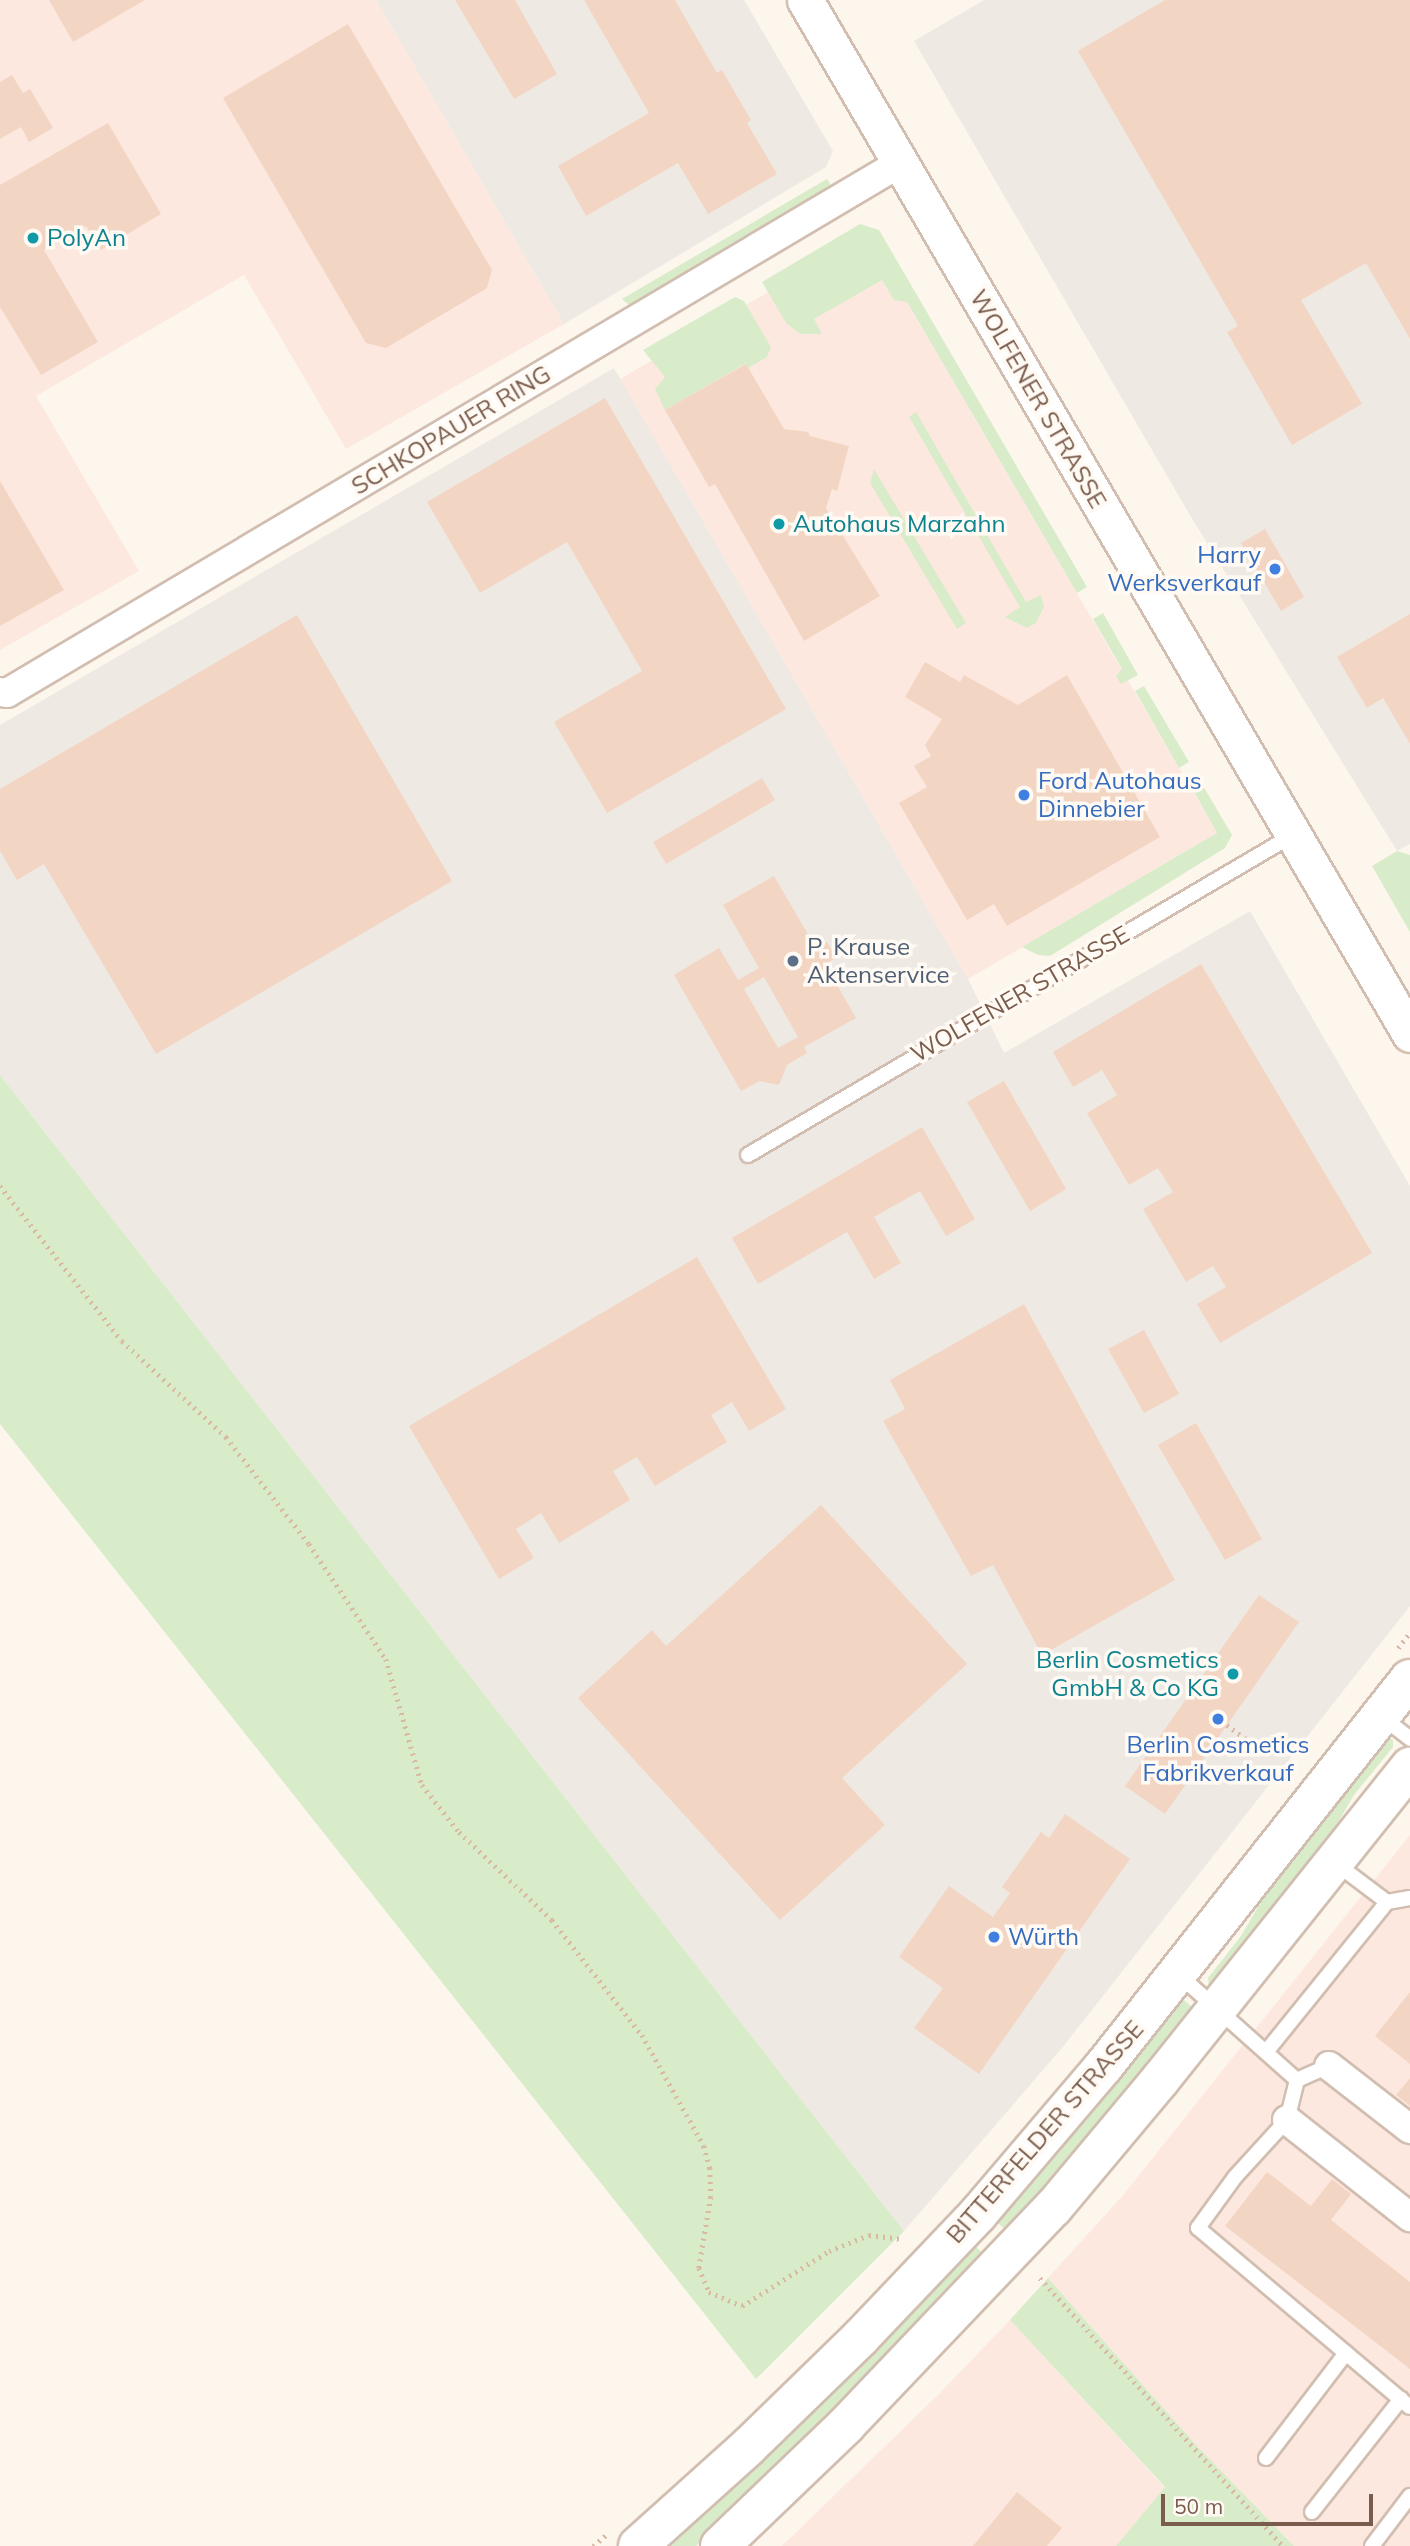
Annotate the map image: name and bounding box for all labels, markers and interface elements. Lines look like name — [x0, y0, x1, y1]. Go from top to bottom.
place label: PolyAn — [47, 224, 126, 252]
marker: PolyAn — [25, 230, 41, 246]
street label: WOLFENER STRASSE — [964, 285, 1112, 513]
street label: SCHKOPAUER RING — [346, 359, 556, 501]
place label: Autohaus Marzahn — [793, 510, 1006, 538]
marker: Autohaus Marzahn — [771, 516, 787, 532]
place label: Harry Werksverkauf — [1107, 541, 1261, 597]
marker: Harry Werksverkauf — [1267, 561, 1283, 577]
place label: Ford Autohaus Dinnebier — [1038, 767, 1202, 823]
marker: Ford Autohaus Dinnebier — [1016, 787, 1032, 803]
street label: WOLFENER STRASSE — [906, 920, 1134, 1068]
place label: P. Krause Aktenservice — [807, 933, 950, 989]
marker: P. Krause Aktenservice — [785, 953, 801, 969]
place label: Berlin Cosmetics GmbH & Co KG — [1036, 1646, 1219, 1702]
marker: Berlin Cosmetics GmbH & Co KG — [1225, 1666, 1241, 1682]
marker: Berlin Cosmetics Fabrikverkauf — [1210, 1711, 1226, 1727]
place label: Berlin Cosmetics Fabrikverkauf — [1126, 1731, 1310, 1787]
place label: Würth — [1008, 1923, 1079, 1951]
marker: Würth — [986, 1929, 1002, 1945]
street label: BITTERFELDER STRASSE — [941, 2015, 1149, 2249]
scale bar — [1165, 2480, 1377, 2524]
text: 50 m — [1174, 2493, 1223, 2519]

